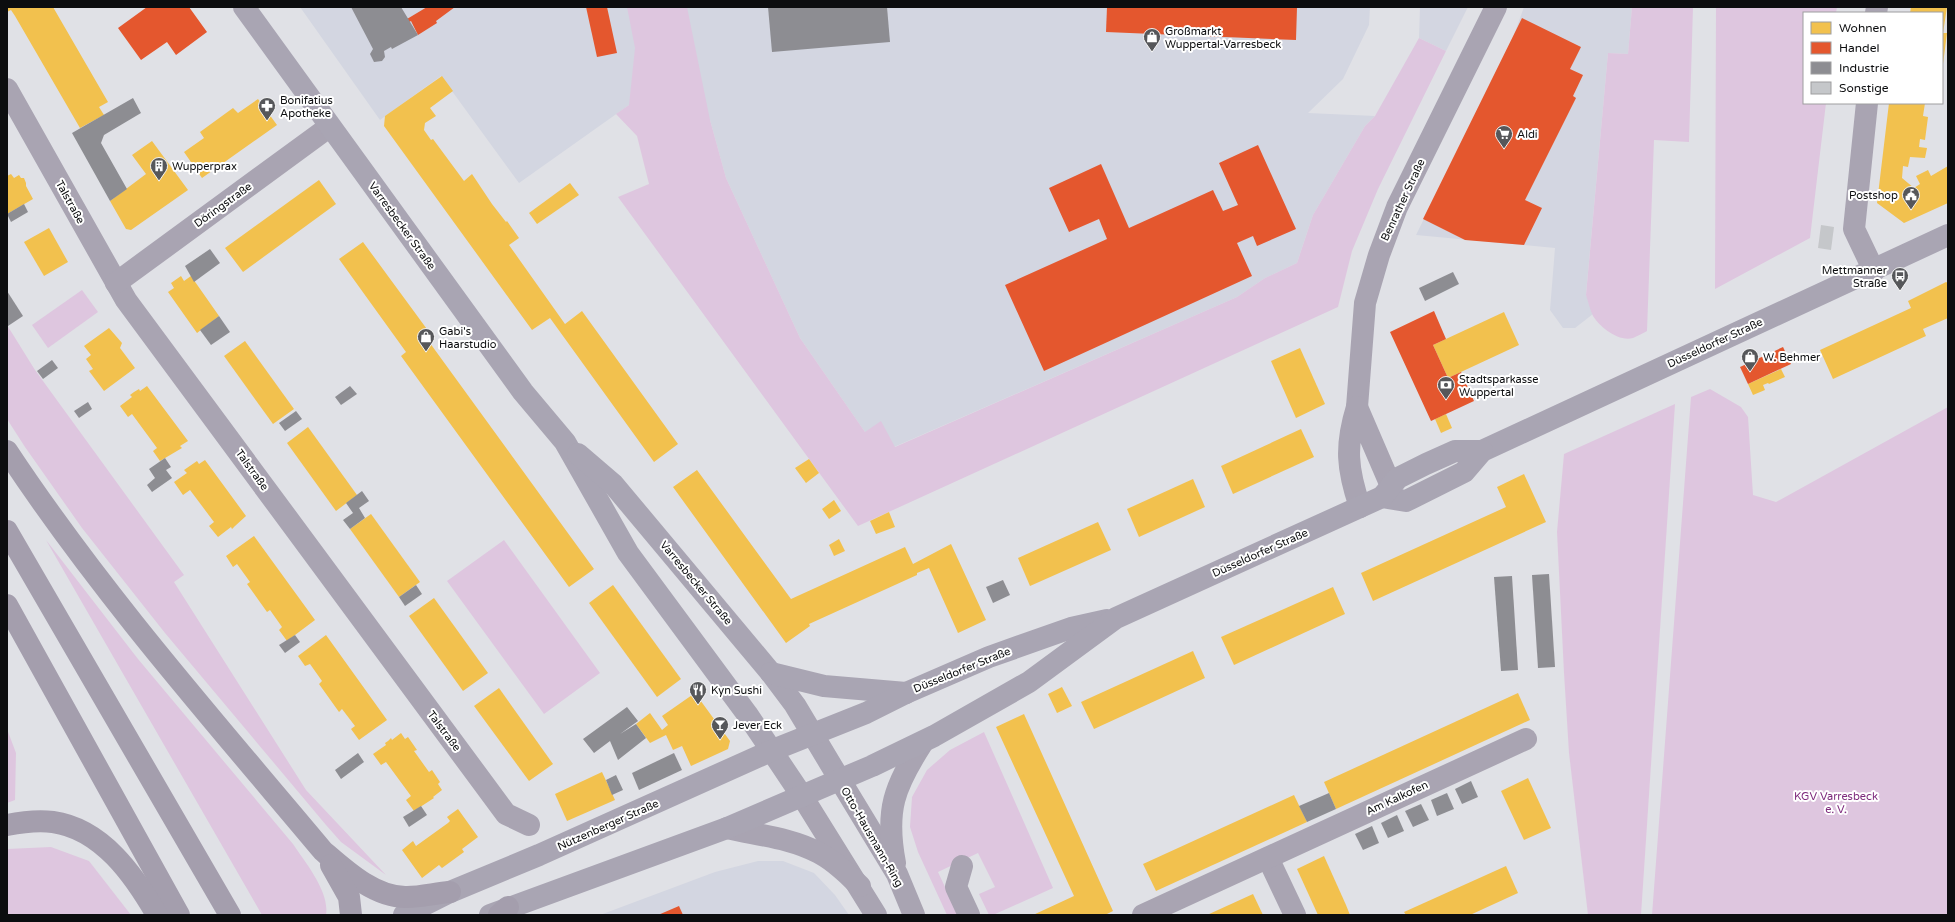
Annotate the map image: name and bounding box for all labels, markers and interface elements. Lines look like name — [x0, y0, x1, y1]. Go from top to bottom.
legend — [1803, 12, 1943, 104]
text: Wohnen — [1839, 21, 1887, 35]
place label: Großmarkt Wuppertal-Varresbeck — [1165, 25, 1281, 51]
shop icon: Großmarkt Wuppertal-Varresbeck — [1142, 27, 1162, 52]
text: Handel — [1839, 41, 1879, 55]
text: Industrie — [1839, 61, 1889, 75]
text: Sonstige — [1839, 81, 1889, 95]
place label: Bonifatius Apotheke — [280, 94, 333, 120]
pharmacy icon: Bonifatius Apotheke — [257, 96, 277, 121]
supermarket icon: Aldi — [1494, 124, 1514, 149]
place label: Aldi — [1517, 128, 1538, 141]
building icon: Wupperprax — [149, 156, 169, 181]
street label: Benrather Straße — [1378, 157, 1428, 243]
place label: Wupperprax — [172, 160, 237, 173]
street label: Talstraße — [53, 178, 87, 226]
street label: Döringstraße — [192, 180, 254, 230]
street label: Varresbecker Straße — [366, 180, 438, 272]
public building icon: Postshop — [1901, 185, 1921, 210]
place label: Postshop — [1849, 189, 1898, 202]
place label: Mettmanner Straße — [1822, 264, 1888, 290]
bus stop icon: Mettmanner Straße — [1890, 266, 1910, 291]
street label: Düsseldorfer Straße — [1665, 315, 1765, 371]
place label: Gabi's Haarstudio — [439, 325, 497, 351]
shop icon: Gabi's Haarstudio — [416, 327, 436, 352]
shop icon: W. Behmer — [1740, 347, 1760, 372]
place label: W. Behmer — [1763, 351, 1821, 364]
place label: Stadtsparkasse Wuppertal — [1459, 373, 1539, 399]
bank icon: Stadtsparkasse Wuppertal — [1436, 375, 1456, 400]
street label: Talstraße — [233, 447, 271, 493]
street label: Düsseldorfer Straße — [1210, 526, 1310, 580]
street label: Varresbecker Straße — [657, 539, 735, 627]
street label: Düsseldorfer Straße — [912, 645, 1012, 695]
restaurant icon: Kyn Sushi — [688, 680, 708, 705]
place label: Kyn Sushi — [711, 684, 762, 697]
street label: Talstraße — [425, 708, 463, 754]
bar icon: Jever Eck — [710, 715, 730, 740]
place label: Jever Eck — [733, 719, 782, 732]
street label: Am Kalkofen — [1364, 778, 1430, 818]
street label: Otto-Hausmann-Ring — [838, 785, 906, 889]
park label: KGV Varresbeck e. V. — [1794, 790, 1878, 816]
street label: Nützenberger Straße — [555, 797, 661, 853]

